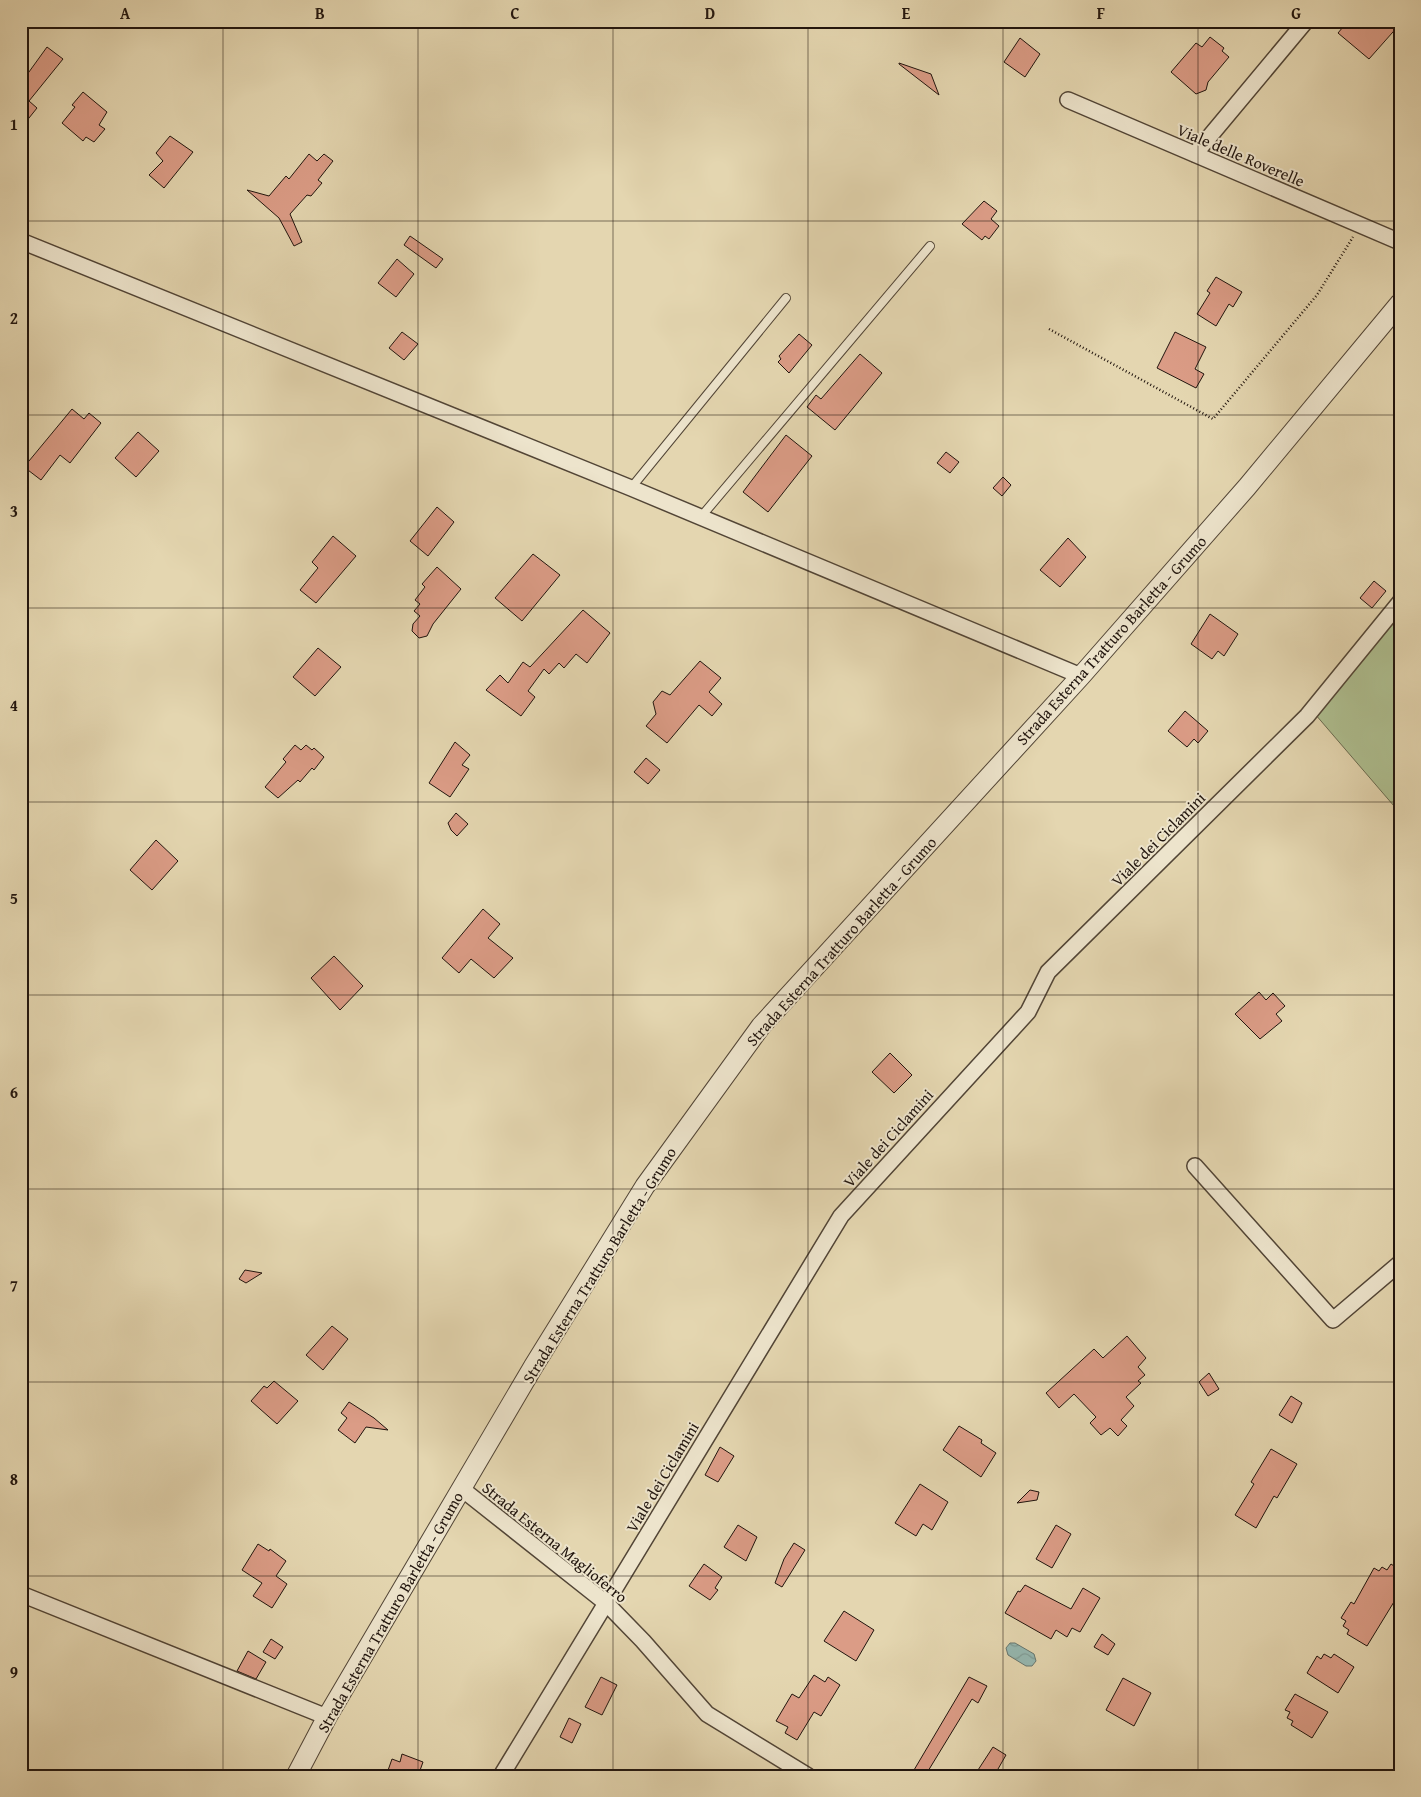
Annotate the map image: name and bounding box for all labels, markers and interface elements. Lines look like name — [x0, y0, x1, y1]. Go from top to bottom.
text: A — [120, 1, 131, 25]
text: B — [315, 1, 325, 25]
text: C — [510, 1, 520, 25]
text: D — [705, 1, 715, 25]
text: E — [902, 1, 911, 25]
text: F — [1097, 1, 1105, 25]
text: G — [1291, 1, 1301, 25]
text: 1 — [10, 112, 18, 136]
street label: Viale delle Roverelle — [1173, 117, 1309, 193]
text: 2 — [10, 306, 18, 330]
text: 3 — [10, 499, 18, 523]
street label: Strada Esterna Tratturo Barletta - Grumo — [1010, 530, 1212, 750]
text: 4 — [10, 693, 18, 717]
street label: Viale dei Ciclamini — [1105, 786, 1211, 892]
street label: Strada Esterna Tratturo Barletta - Grumo — [740, 831, 942, 1051]
text: 5 — [10, 886, 18, 910]
text: 6 — [10, 1080, 18, 1104]
street label: Viale dei Ciclamini — [837, 1083, 939, 1193]
street label: Strada Esterna Tratturo Barletta - Grumo — [516, 1142, 682, 1388]
text: 7 — [10, 1273, 18, 1297]
street label: Viale dei Ciclamini — [619, 1417, 705, 1537]
text: 8 — [10, 1467, 18, 1491]
street label: Strada Esterna Maglioferro — [477, 1476, 633, 1608]
street label: Strada Esterna Tratturo Barletta - Grumo — [311, 1487, 469, 1737]
text: 9 — [10, 1660, 18, 1684]

